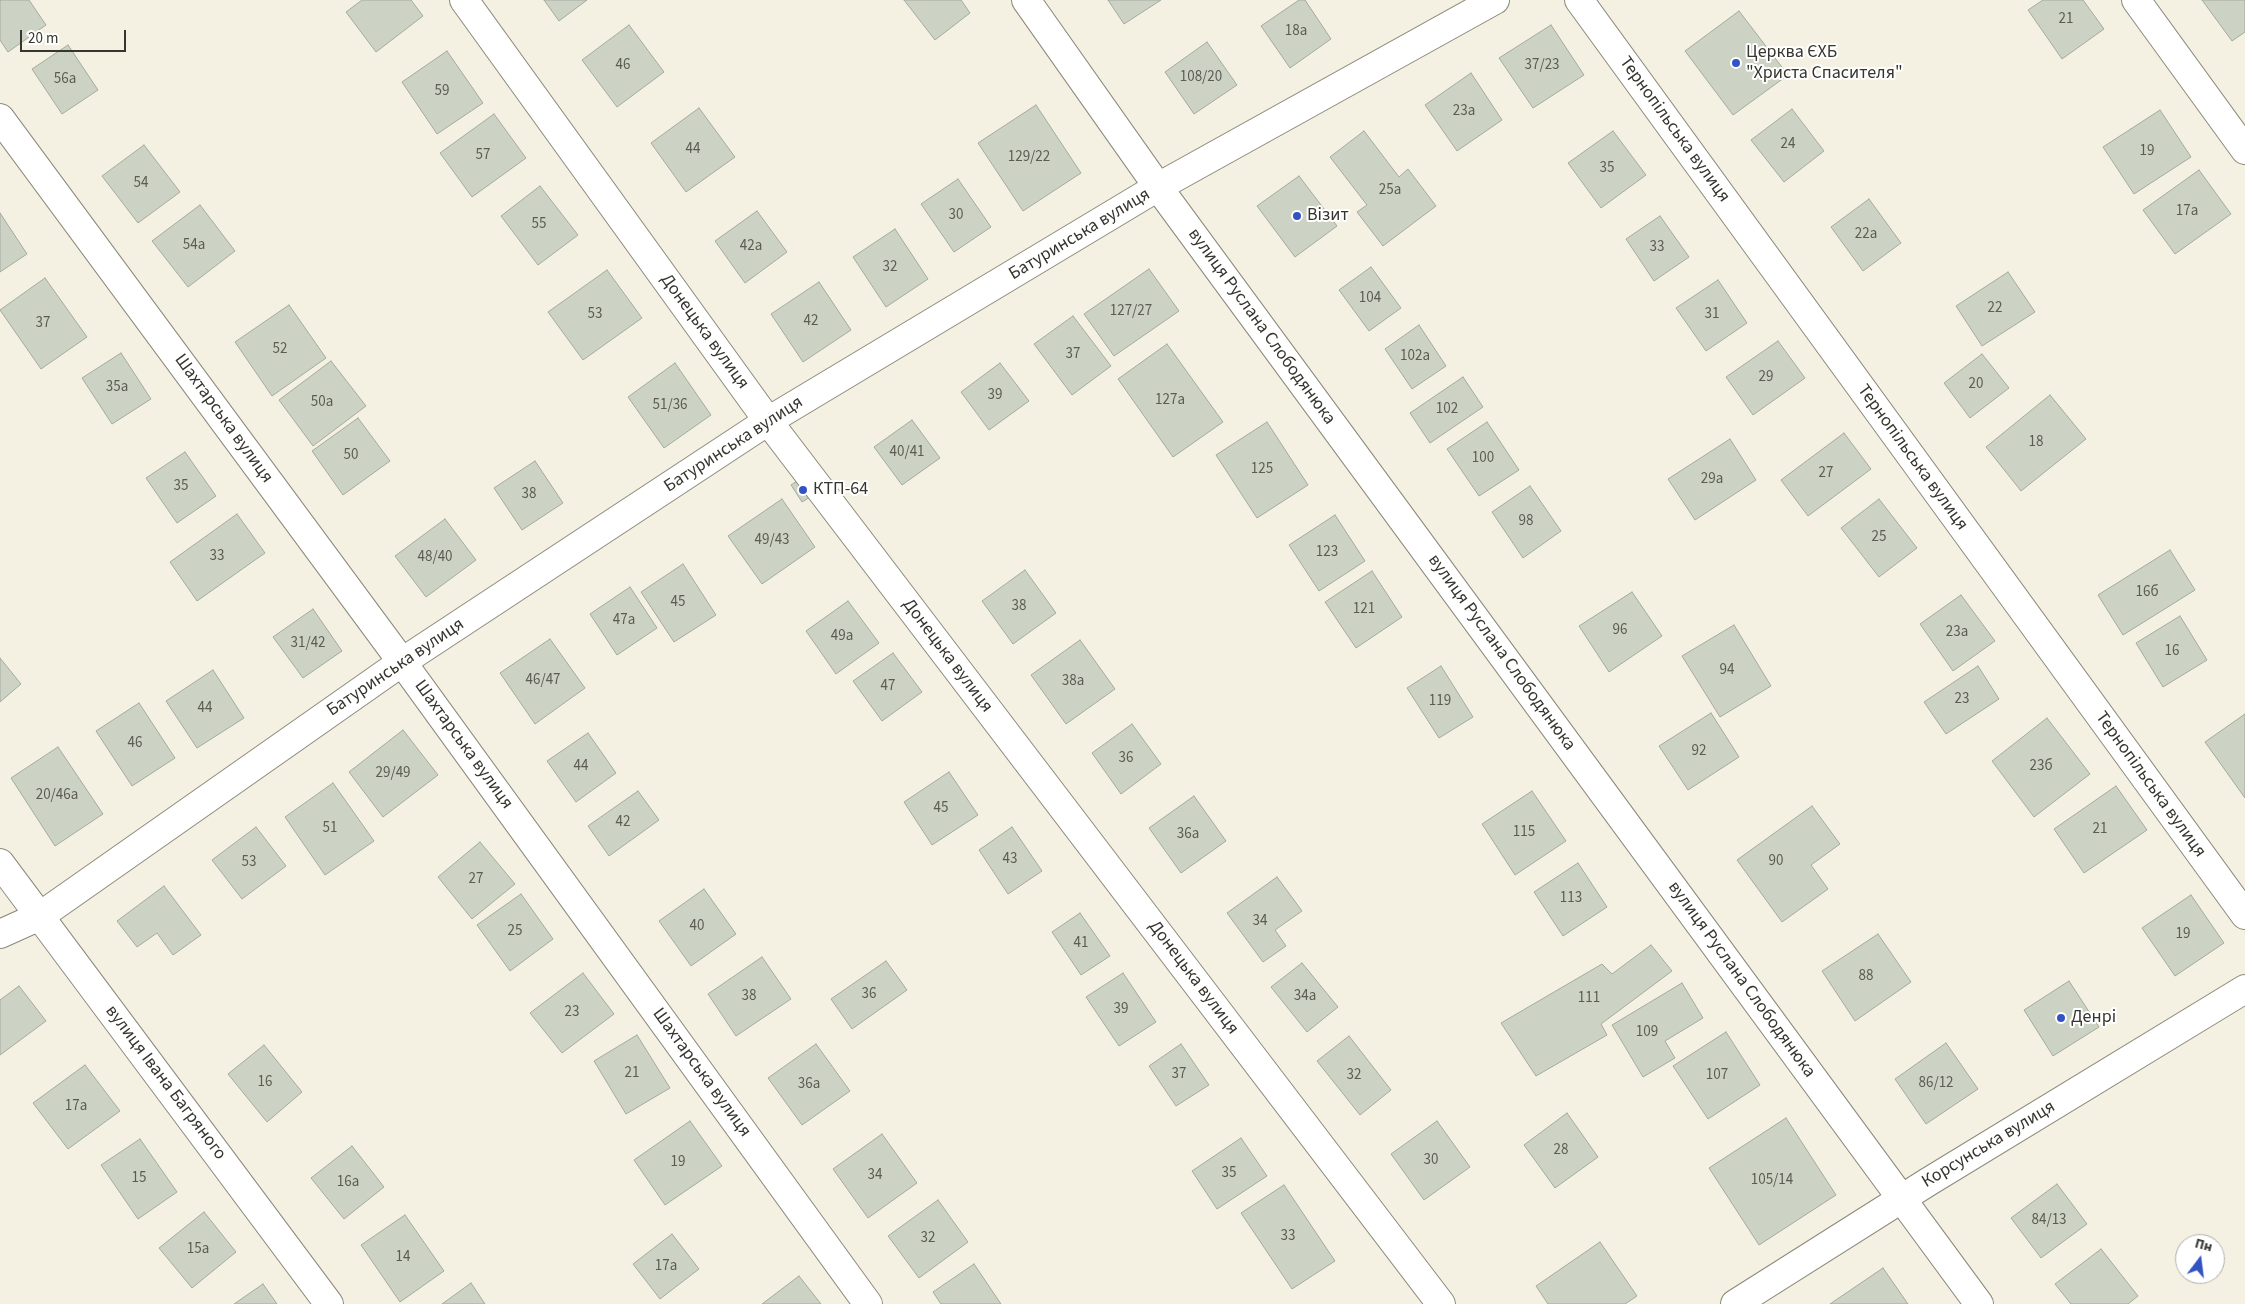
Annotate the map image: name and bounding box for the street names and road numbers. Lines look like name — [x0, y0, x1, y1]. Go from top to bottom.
street label: Тернопільська вулиця — [1614, 53, 1734, 207]
street label: Батуринська вулиця — [1005, 184, 1155, 286]
street label: вулиця Руслана Слободянюка — [1182, 225, 1340, 429]
street label: Донецька вулиця — [655, 270, 753, 394]
street label: Шахтарська вулиця — [169, 350, 277, 488]
street label: Тернопільська вулиця — [1852, 381, 1972, 535]
street label: Батуринська вулиця — [661, 392, 807, 498]
street label: вулиця Руслана Слободянюка — [1422, 551, 1580, 755]
street label: Донецька вулиця — [897, 595, 997, 717]
street label: Батуринська вулиця — [323, 614, 469, 722]
street label: Шахтарська вулиця — [409, 676, 517, 814]
street label: Тернопільська вулиця — [2090, 708, 2210, 862]
street label: вулиця Руслана Слободянюка — [1662, 878, 1820, 1082]
street label: Донецька вулиця — [1143, 917, 1243, 1039]
street label: вулиця Івана Багряного — [100, 1001, 230, 1165]
street label: Шахтарська вулиця — [647, 1004, 755, 1142]
street label: Корсунська вулиця — [1918, 1097, 2060, 1193]

